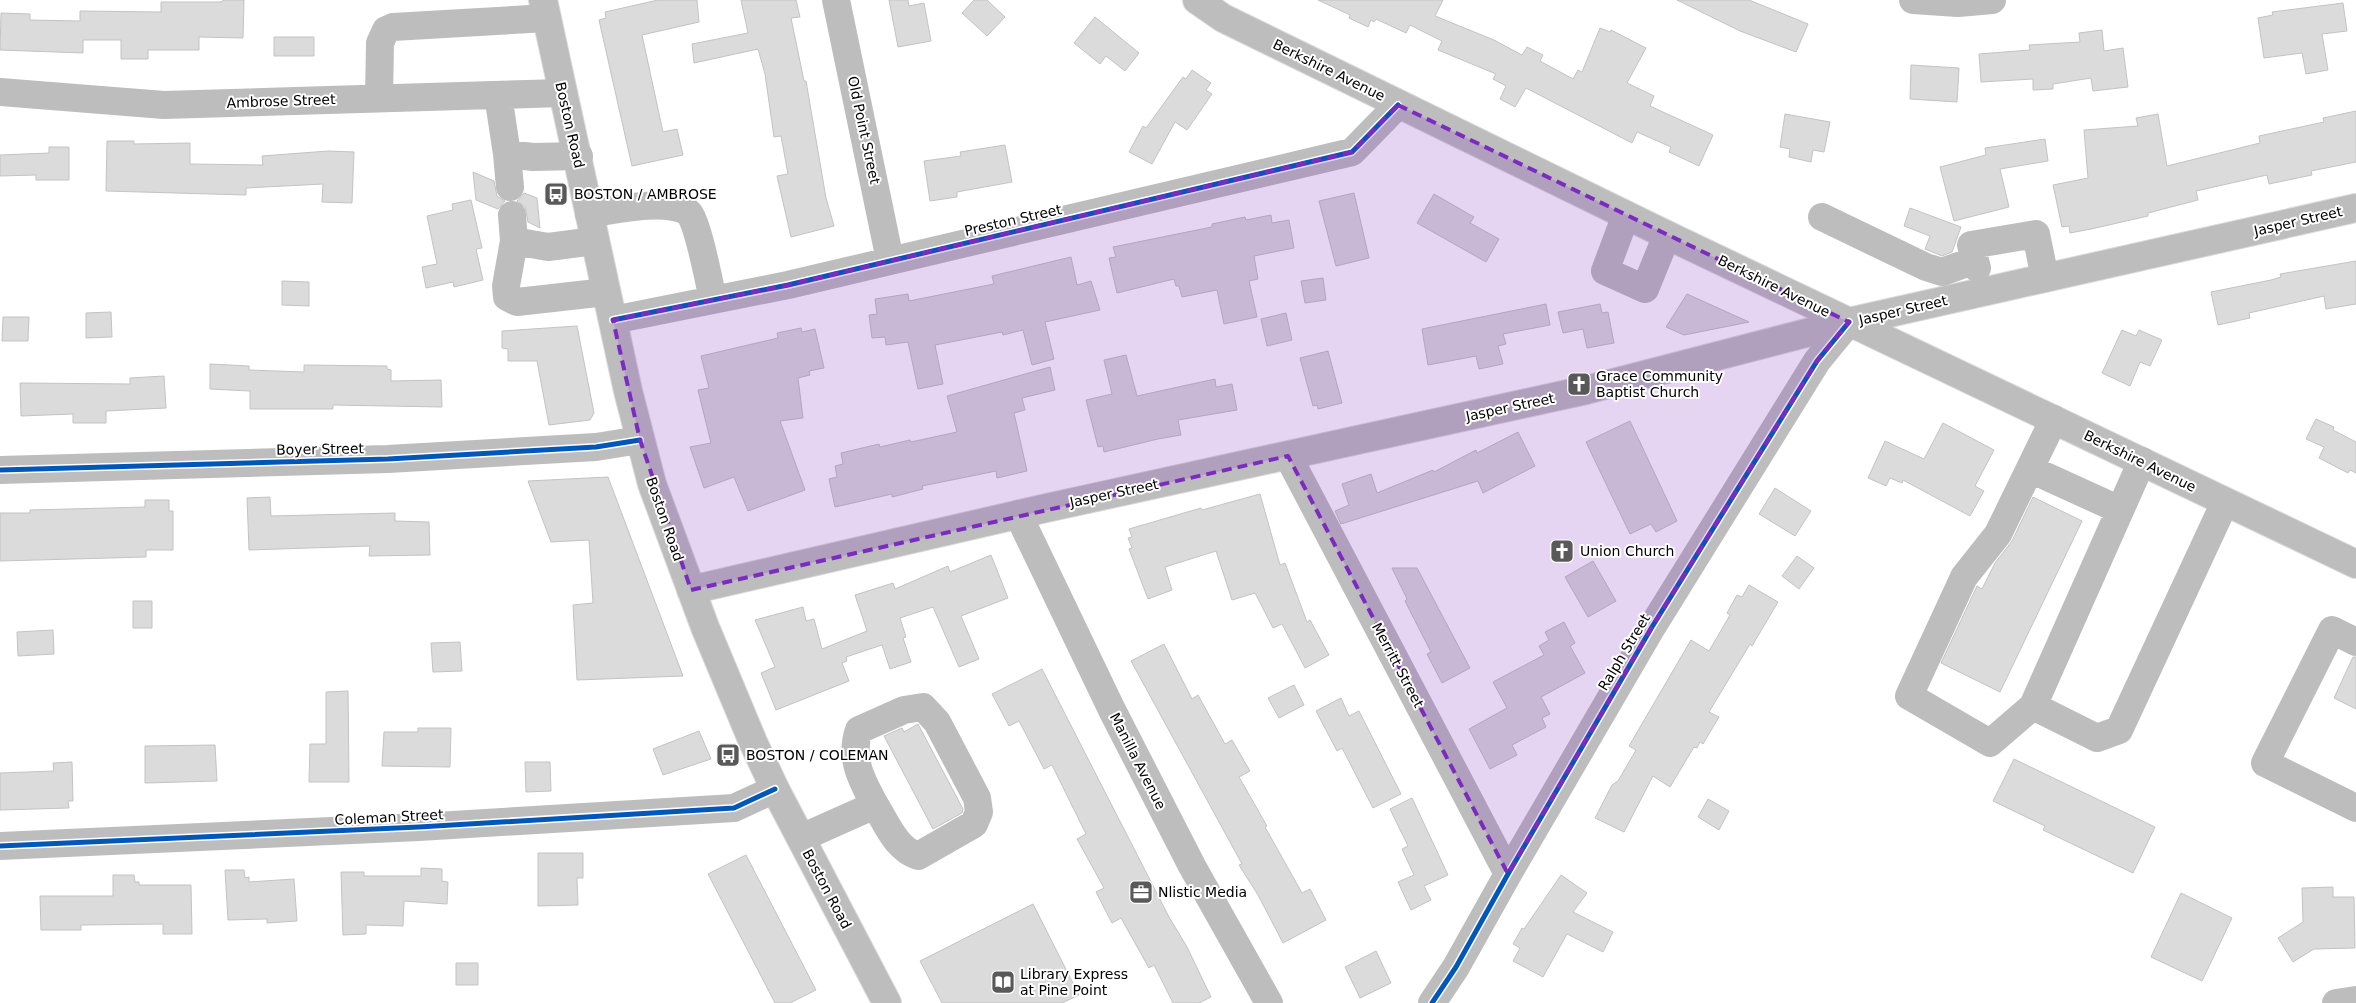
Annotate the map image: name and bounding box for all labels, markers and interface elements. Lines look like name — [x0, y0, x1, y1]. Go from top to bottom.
street label: Berkshire Avenue — [1270, 36, 1388, 104]
street label: Old Point Street — [845, 75, 883, 186]
street label: Boston Road — [552, 80, 588, 170]
street label: Ambrose Street — [226, 91, 336, 111]
bus stop icon: BOSTON / AMBROSE — [543, 181, 569, 207]
place label: BOSTON / AMBROSE — [574, 186, 717, 202]
street label: Preston Street — [963, 201, 1064, 239]
street label: Jasper Street — [2251, 203, 2344, 239]
street label: Berkshire Avenue — [1715, 252, 1833, 320]
street label: Jasper Street — [1856, 292, 1949, 328]
place label: Grace Community Baptist Church — [1596, 368, 1723, 400]
church icon: Grace Community Baptist Church — [1566, 371, 1592, 397]
street label: Jasper Street — [1463, 390, 1556, 424]
street label: Berkshire Avenue — [2081, 427, 2199, 495]
street label: Boyer Street — [276, 440, 365, 458]
street label: Boston Road — [643, 475, 687, 563]
street label: Jasper Street — [1067, 476, 1160, 510]
church icon: Union Church — [1549, 538, 1575, 564]
place label: Union Church — [1580, 543, 1674, 559]
street label: Ralph Street — [1595, 610, 1653, 693]
street label: Merritt Street — [1369, 620, 1427, 711]
street label: Manilla Avenue — [1107, 710, 1169, 812]
bus stop icon: BOSTON / COLEMAN — [715, 742, 741, 768]
place label: BOSTON / COLEMAN — [746, 747, 889, 763]
street label: Coleman Street — [334, 806, 444, 828]
street label: Boston Road — [799, 846, 855, 932]
office icon: Nlistic Media — [1128, 879, 1154, 905]
place label: Nlistic Media — [1158, 884, 1247, 900]
place label: Library Express at Pine Point — [1020, 966, 1128, 998]
library icon: Library Express at Pine Point — [990, 969, 1016, 995]

